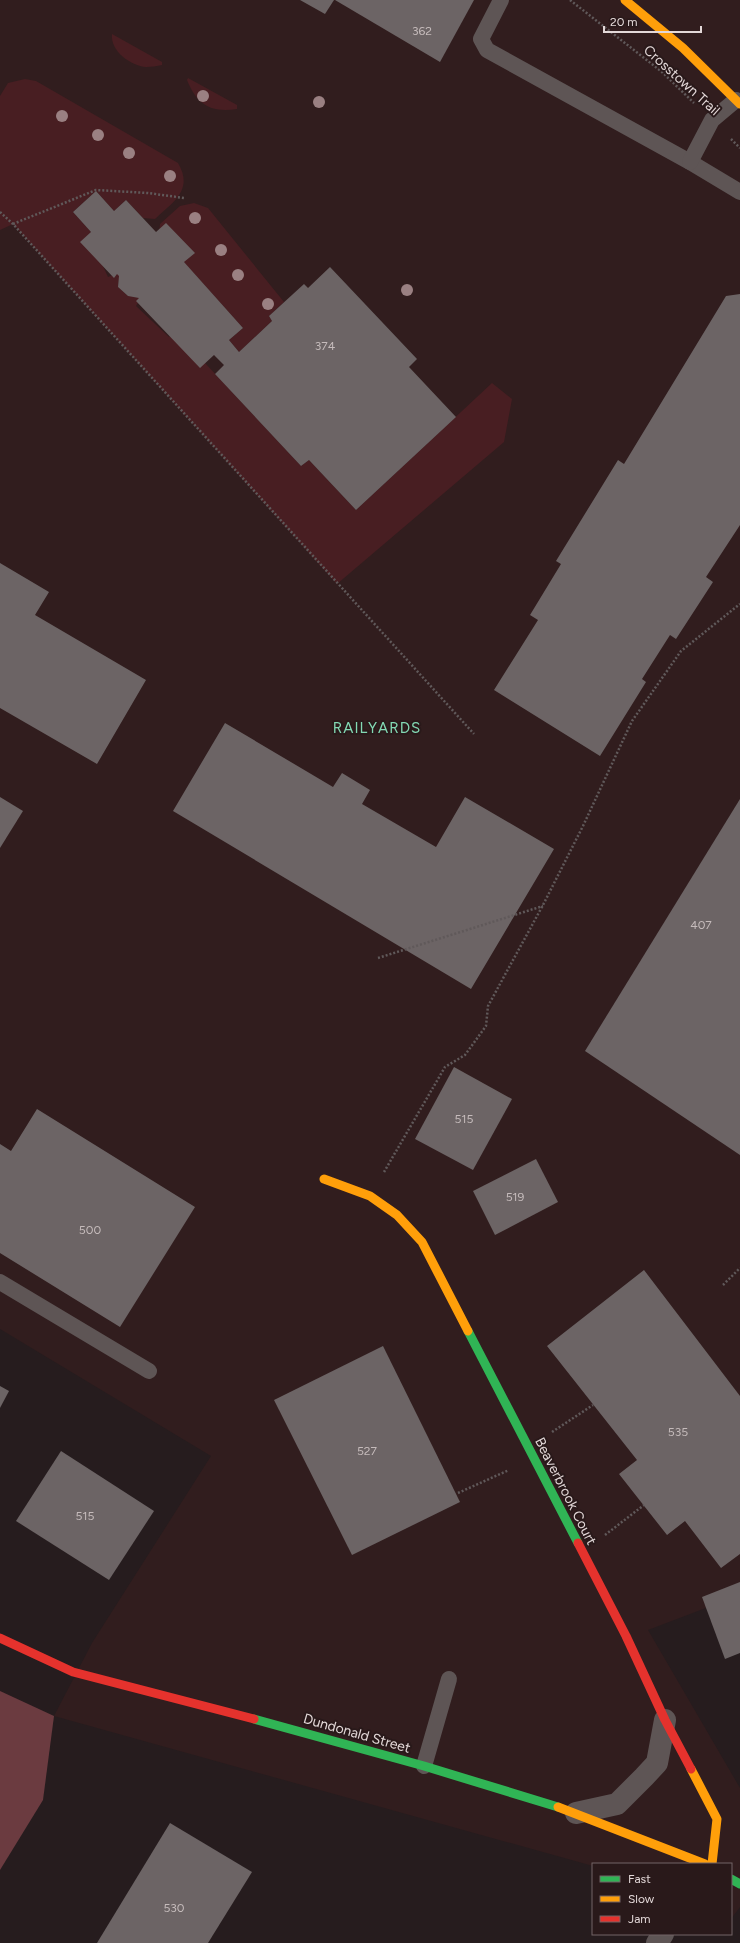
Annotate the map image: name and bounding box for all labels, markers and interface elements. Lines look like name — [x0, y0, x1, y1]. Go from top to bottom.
scale bar — [604, 8, 701, 34]
text: 20 m — [610, 15, 638, 29]
house number: 362 — [412, 24, 432, 38]
street label: Crosstown Trail — [640, 42, 723, 119]
house number: 374 — [315, 339, 336, 353]
district label: RAILYARDS — [333, 719, 421, 737]
house number: 407 — [690, 918, 712, 932]
house number: 515 — [455, 1112, 473, 1126]
house number: 519 — [506, 1190, 525, 1204]
house number: 500 — [79, 1223, 101, 1237]
house number: 535 — [668, 1425, 688, 1439]
street label: Beaverbrook Court — [531, 1435, 600, 1548]
house number: 527 — [357, 1444, 378, 1458]
house number: 515 — [76, 1509, 94, 1523]
street label: Dundonald Street — [301, 1710, 412, 1757]
legend — [592, 1863, 732, 1935]
text: Fast — [628, 1872, 651, 1886]
text: Slow — [628, 1892, 655, 1906]
house number: 530 — [163, 1901, 185, 1915]
text: Jam — [628, 1912, 651, 1926]

